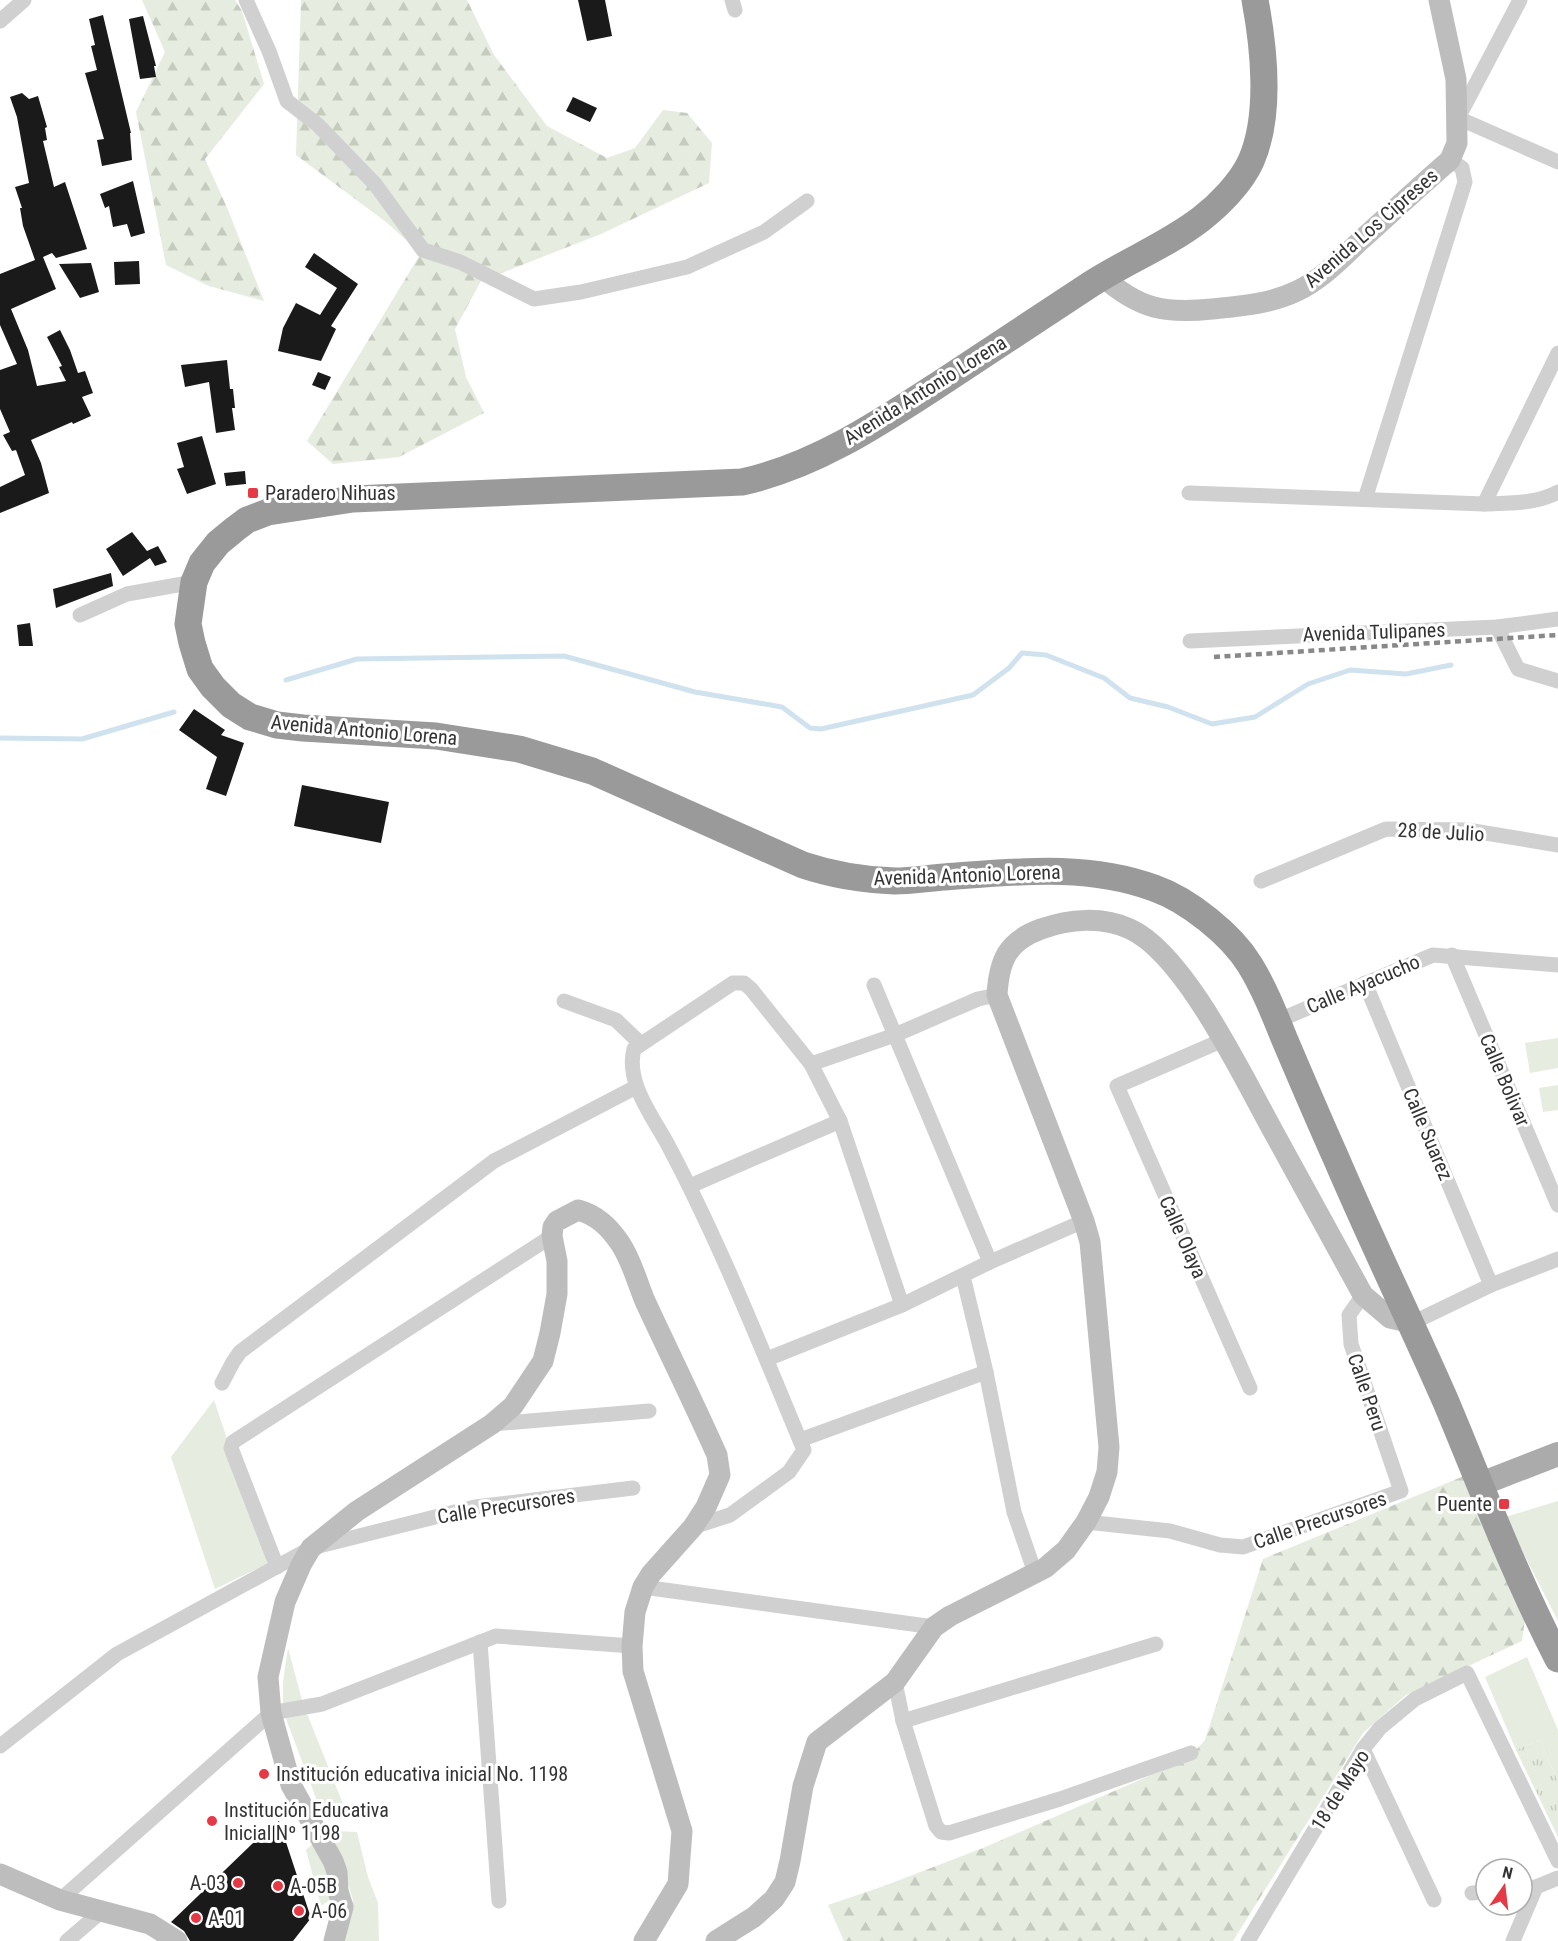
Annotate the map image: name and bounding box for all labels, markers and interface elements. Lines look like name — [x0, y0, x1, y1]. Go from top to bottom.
street label: Avenida Los Cipreses — [1299, 163, 1443, 293]
street label: Avenida Antonio Lorena — [839, 330, 1011, 450]
place label: Paradero Nihuas — [265, 481, 396, 505]
marker: Paradero Nihuas — [246, 486, 260, 500]
street label: Avenida Tulipanes — [1302, 618, 1446, 646]
street label: Avenida Antonio Lorena — [270, 710, 458, 750]
street label: 28 de Julio — [1397, 818, 1485, 846]
street label: Avenida Antonio Lorena — [873, 860, 1061, 890]
street label: Calle Ayacucho — [1303, 949, 1423, 1019]
street label: Calle Bolivar — [1475, 1030, 1535, 1130]
street label: Calle Suarez — [1398, 1084, 1458, 1184]
street label: Calle Olaya — [1154, 1192, 1212, 1282]
street label: Calle Peru — [1343, 1350, 1391, 1434]
street label: Calle Precursores — [435, 1483, 577, 1529]
street label: Calle Precursores — [1250, 1486, 1390, 1554]
place label: Puente — [1437, 1492, 1492, 1516]
marker: Puente — [1497, 1497, 1511, 1511]
street label: 18 de Mayo — [1306, 1745, 1374, 1835]
place label: Institución educativa inicial No. 1198 — [276, 1762, 568, 1786]
marker: Institución educativa inicial No. 1198 — [257, 1767, 271, 1781]
place label: Institución Educativa Inicial Nº 1198 — [224, 1798, 389, 1845]
marker: Institución Educativa Inicial Nº 1198 — [205, 1814, 219, 1828]
north arrow — [1474, 1857, 1534, 1917]
text: N — [1500, 1863, 1515, 1883]
place label: A-03 — [190, 1871, 226, 1895]
place label: A-05B — [290, 1874, 337, 1898]
marker: A-03 — [231, 1876, 245, 1890]
marker: A-05B — [271, 1879, 285, 1893]
place label: A-06 — [311, 1899, 347, 1923]
marker: A-06 — [292, 1904, 306, 1918]
place label: A-01 — [208, 1906, 244, 1930]
marker: A-01 — [189, 1911, 203, 1925]

